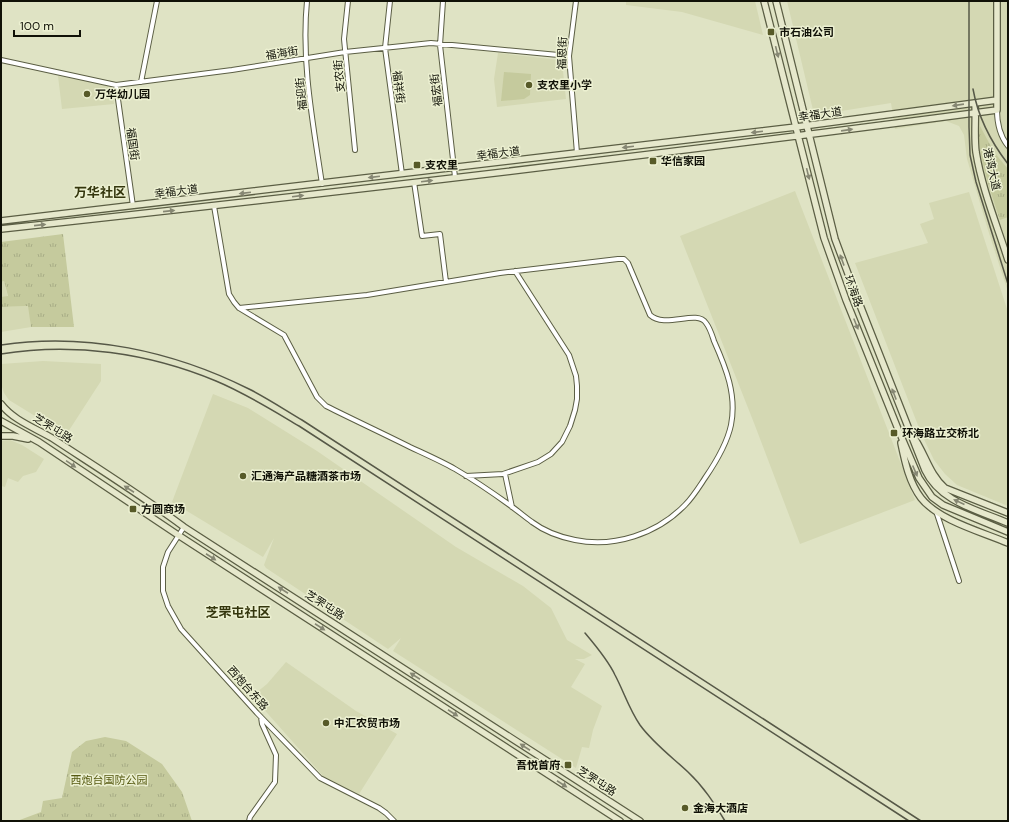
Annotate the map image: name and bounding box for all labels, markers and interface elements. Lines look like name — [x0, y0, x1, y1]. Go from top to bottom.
scale bar — [14, 12, 80, 38]
text: 100 m — [20, 18, 54, 34]
place label: 市石油公司 — [779, 25, 834, 39]
marker: 市石油公司 — [766, 27, 776, 37]
street label: 福恩街 — [554, 36, 570, 70]
street label: 福海街 — [265, 44, 299, 62]
one-way arrow — [774, 47, 780, 59]
street label: 支农街 — [331, 59, 347, 93]
street label: 福祥街 — [390, 70, 408, 104]
street label: 福宏街 — [427, 73, 445, 107]
street label: 福迎街 — [292, 77, 310, 111]
place label: 支农里小学 — [537, 78, 592, 92]
marker: 支农里小学 — [524, 80, 534, 90]
place label: 万华幼儿园 — [95, 87, 150, 101]
marker: 万华幼儿园 — [82, 89, 92, 99]
one-way arrow — [952, 102, 964, 108]
street label: 幸福大道 — [797, 104, 843, 124]
street label: 福国街 — [124, 127, 142, 161]
one-way arrow — [841, 127, 853, 133]
one-way arrow — [751, 129, 764, 135]
street label: 幸福大道 — [475, 143, 521, 163]
one-way arrow — [622, 144, 634, 150]
street label: 港湾大道 — [980, 146, 1004, 192]
place label: 华信家园 — [661, 154, 705, 168]
marker: 华信家园 — [648, 156, 658, 166]
place label: 支农里 — [425, 158, 458, 172]
marker: 支农里 — [412, 160, 422, 170]
one-way arrow — [805, 168, 811, 180]
one-way arrow — [368, 174, 380, 181]
one-way arrow — [421, 177, 433, 184]
street label: 幸福大道 — [153, 181, 199, 201]
district label: 万华社区 — [74, 184, 126, 201]
one-way arrow — [239, 190, 251, 196]
one-way arrow — [292, 193, 304, 199]
one-way arrow — [163, 208, 175, 214]
one-way arrow — [34, 222, 46, 228]
one-way arrow — [839, 253, 845, 265]
street label: 环海路 — [842, 273, 866, 309]
one-way arrow — [854, 319, 860, 331]
one-way arrow — [891, 387, 897, 399]
street label: 芝罘屯路 — [31, 410, 75, 446]
place label: 环海路立交桥北 — [902, 426, 979, 440]
marker: 环海路立交桥北 — [889, 428, 899, 438]
one-way arrow — [66, 460, 77, 468]
one-way arrow — [913, 465, 919, 477]
place label: 汇通海产品糖酒茶市场 — [251, 469, 361, 483]
marker: 汇通海产品糖酒茶市场 — [238, 471, 248, 481]
one-way arrow — [123, 485, 135, 492]
one-way arrow — [953, 499, 964, 505]
place label: 方圆商场 — [141, 502, 185, 516]
marker: 方圆商场 — [128, 504, 138, 514]
one-way arrow — [205, 553, 217, 560]
one-way arrow — [278, 586, 288, 594]
street label: 芝罘屯路 — [303, 587, 347, 623]
district label: 芝罘屯社区 — [205, 604, 271, 621]
one-way arrow — [315, 623, 326, 631]
street label: 西炮台东路 — [224, 663, 272, 713]
one-way arrow — [410, 672, 420, 680]
one-way arrow — [448, 709, 458, 717]
place label: 中汇农贸市场 — [334, 716, 400, 730]
marker: 中汇农贸市场 — [321, 718, 331, 728]
one-way arrow — [519, 743, 530, 750]
place label: 吾悦首府 — [516, 758, 560, 772]
marker: 吾悦首府 — [563, 760, 573, 770]
street label: 芝罘屯路 — [575, 763, 619, 799]
park label: 西炮台国防公园 — [71, 773, 148, 787]
one-way arrow — [556, 780, 568, 787]
place label: 金海大酒店 — [693, 801, 748, 815]
marker: 金海大酒店 — [680, 803, 690, 813]

